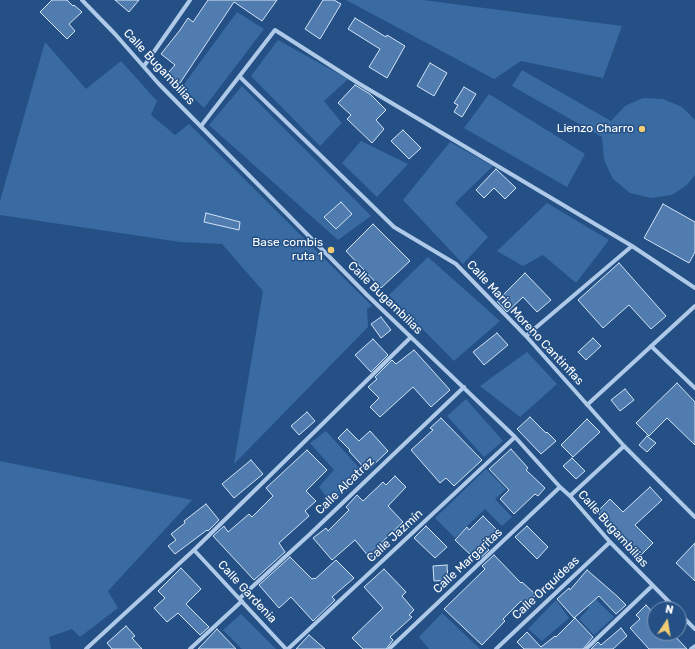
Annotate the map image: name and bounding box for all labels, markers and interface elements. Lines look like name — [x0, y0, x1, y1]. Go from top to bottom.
street label: Calle Bugambilias — [120, 26, 198, 108]
place label: Lienzo Charro — [557, 122, 634, 136]
marker: Lienzo Charro — [637, 124, 647, 134]
place label: Base combis ruta 1 — [252, 236, 323, 264]
marker: Base combis ruta 1 — [326, 245, 336, 255]
street label: Calle Mario Moreno Cantinflas — [464, 258, 586, 388]
street label: Calle Bugambilias — [345, 259, 425, 337]
street label: Calle Alcatraz — [313, 454, 377, 518]
street label: Calle Bugambilias — [575, 488, 651, 570]
street label: Calle Jazmín — [364, 506, 426, 566]
street label: Calle Margaritas — [430, 525, 506, 597]
street label: Calle Orquídeas — [509, 553, 583, 623]
street label: Calle Gardenia — [214, 558, 280, 626]
north arrow — [647, 601, 687, 641]
text: N — [664, 603, 675, 617]

